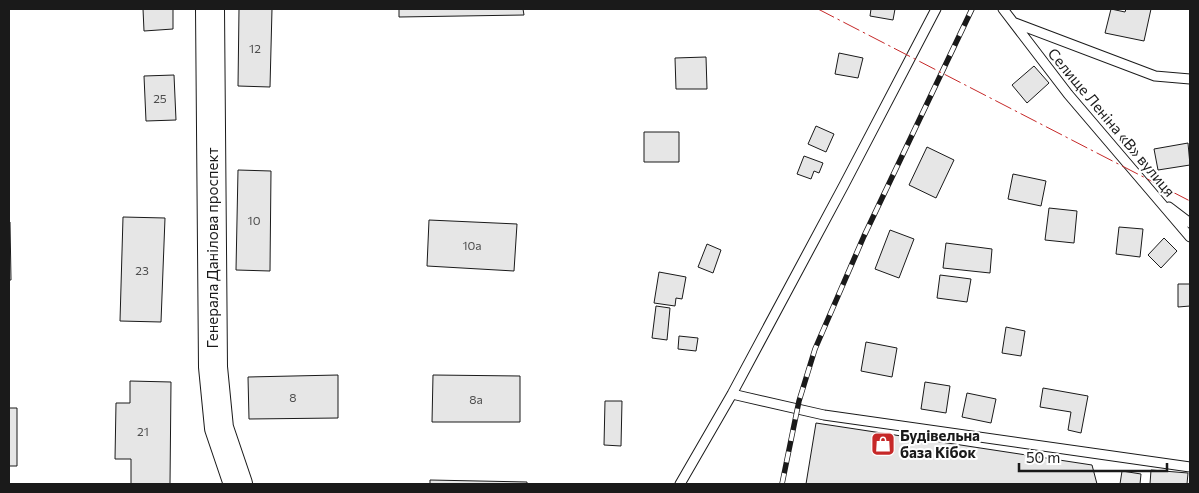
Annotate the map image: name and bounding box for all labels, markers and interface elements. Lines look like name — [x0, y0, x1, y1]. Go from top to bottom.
house number: 12 — [249, 41, 261, 55]
street label: Селище Леніна «В» вулиця — [1045, 44, 1179, 200]
house number: 25 — [153, 91, 167, 105]
street label: Генерала Данілова проспект — [203, 148, 221, 348]
house number: 10 — [248, 213, 261, 227]
house number: 10а — [462, 238, 482, 252]
house number: 23 — [135, 263, 149, 277]
house number: 8 — [289, 390, 297, 404]
house number: 8а — [469, 392, 483, 406]
house number: 21 — [137, 424, 149, 438]
place label: Будівельна база Кібок — [900, 426, 980, 461]
shop icon: Будівельна база Кібок — [870, 431, 896, 457]
scale bar — [1019, 440, 1166, 472]
text: 50 m — [1026, 448, 1060, 466]

